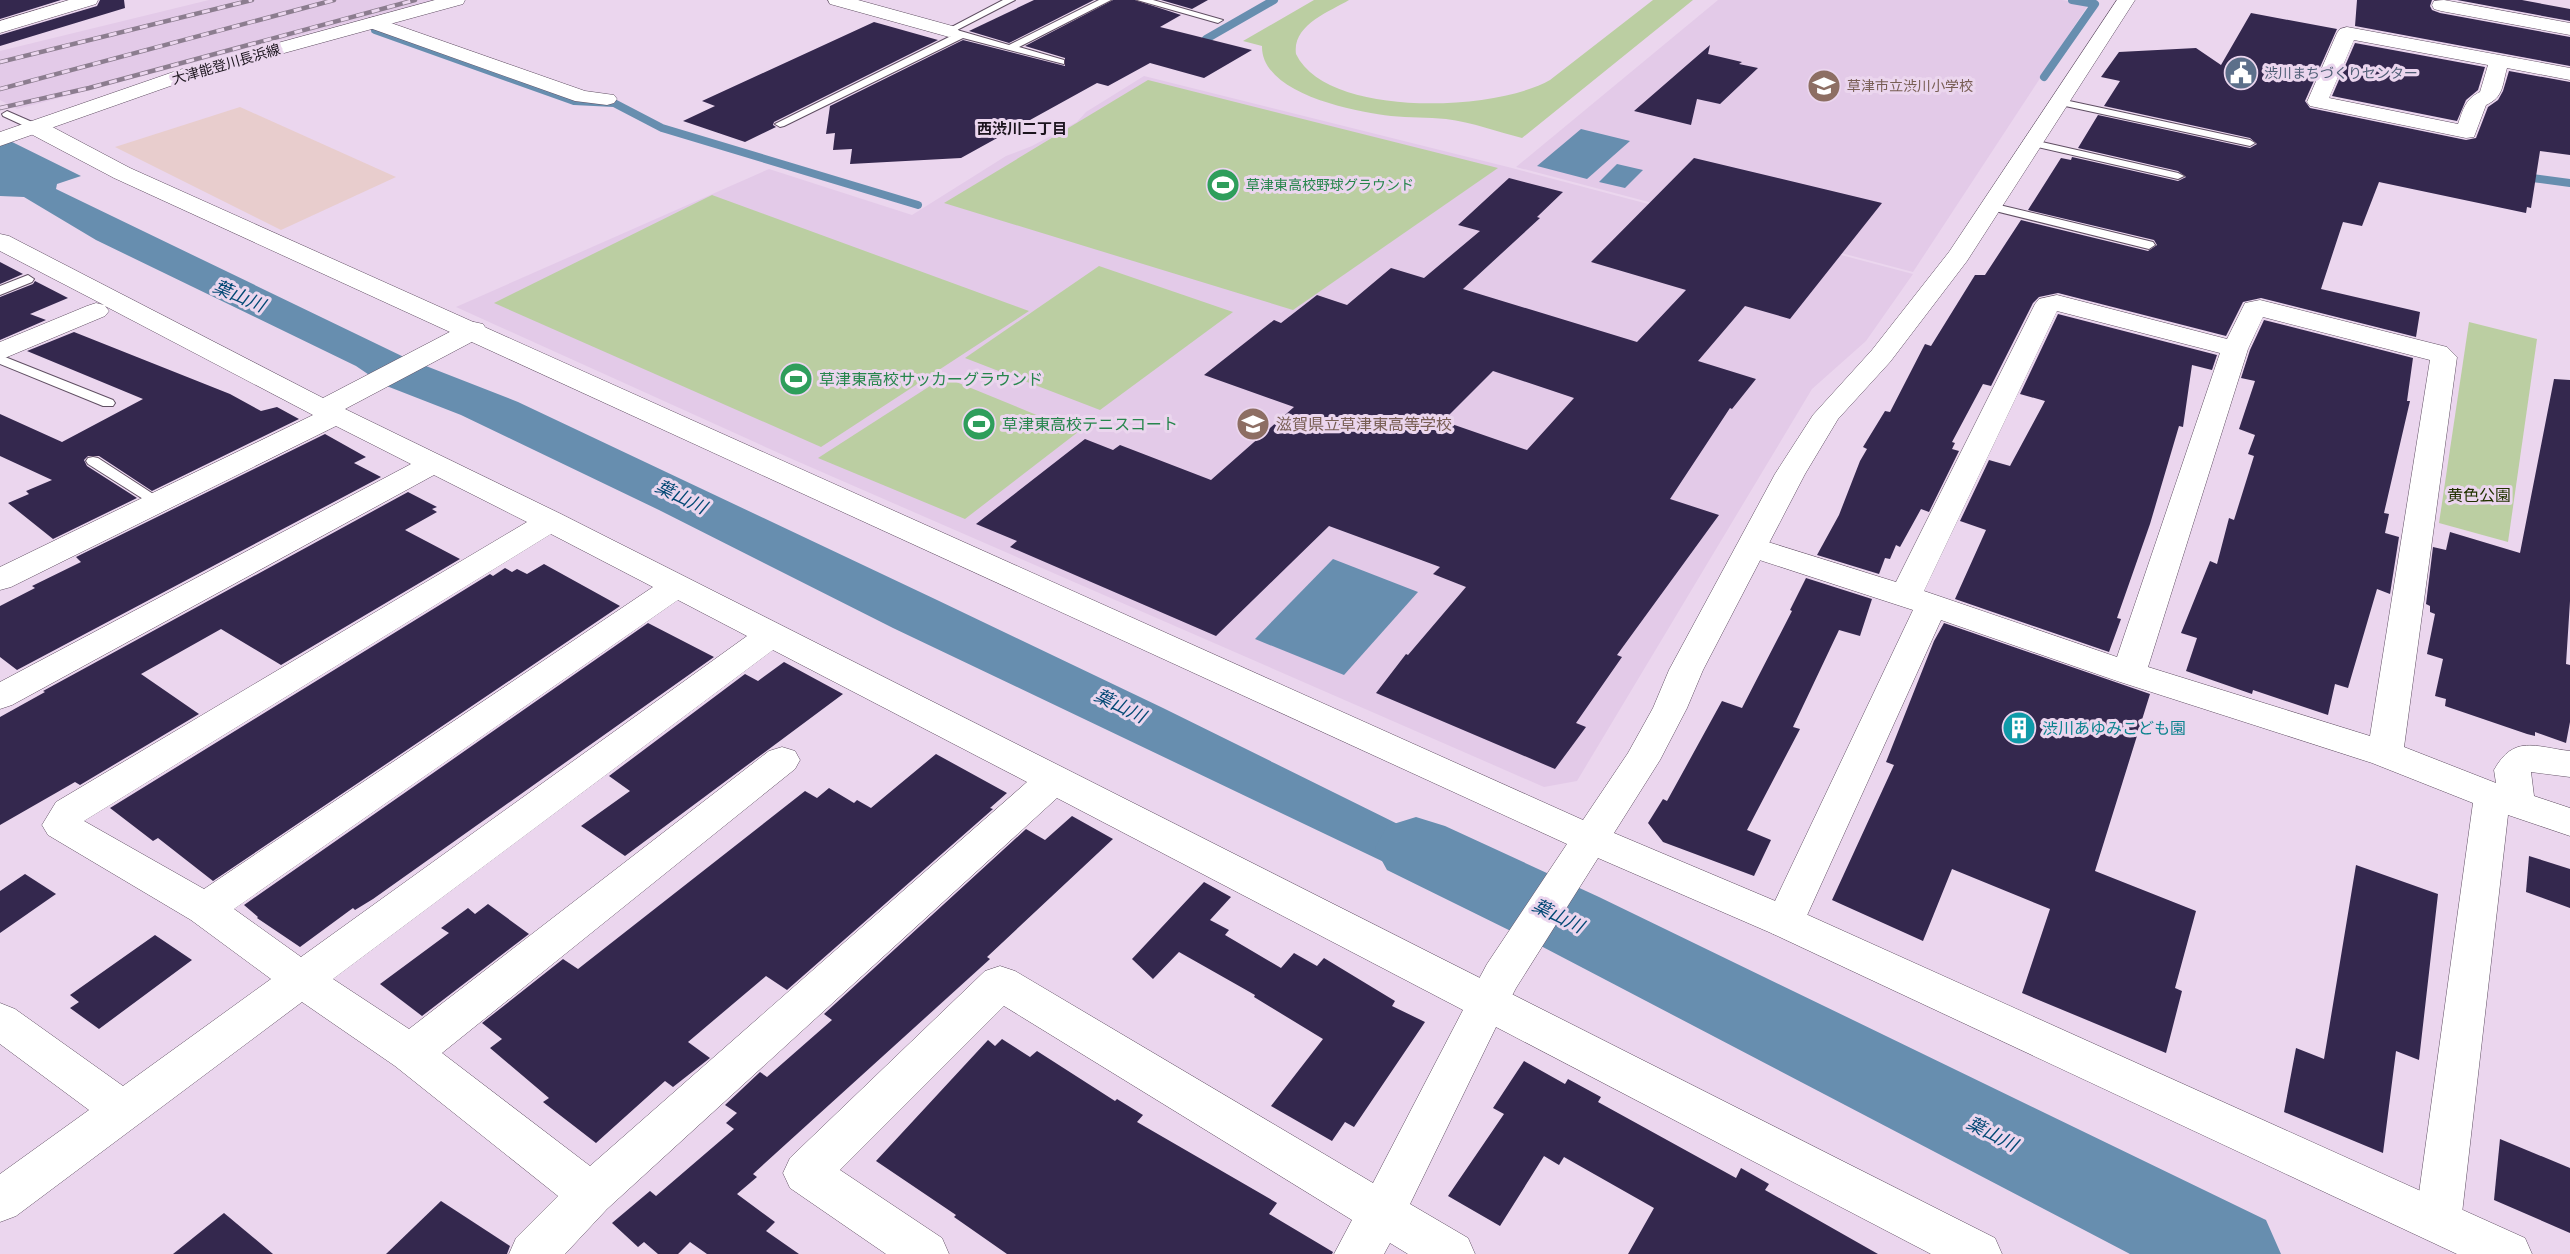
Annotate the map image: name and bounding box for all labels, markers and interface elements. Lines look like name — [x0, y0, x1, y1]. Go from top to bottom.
street label: 大津能登川長浜線 — [170, 41, 282, 88]
public building icon: 渋川まちづくりセンター — [2223, 55, 2259, 91]
place label: 渋川まちづくりセンター — [2264, 65, 2418, 82]
school or university icon: 草津市立渋川小学校 — [1806, 68, 1842, 104]
place label: 草津市立渋川小学校 — [1847, 78, 1973, 95]
district label: 西渋川二丁目 — [977, 120, 1067, 138]
sports icon: 草津東高校野球グラウンド — [1205, 167, 1241, 203]
place label: 草津東高校野球グラウンド — [1246, 177, 1414, 194]
water label: 葉山川 — [210, 275, 270, 317]
sports icon: 草津東高校サッカーグラウンド — [778, 361, 814, 397]
place label: 草津東高校サッカーグラウンド — [819, 370, 1043, 390]
sports icon: 草津東高校テニスコート — [961, 406, 997, 442]
school or university icon: 滋賀県立草津東高等学校 — [1235, 406, 1271, 442]
place label: 草津東高校テニスコート — [1002, 415, 1178, 435]
place label: 滋賀県立草津東高等学校 — [1276, 415, 1452, 435]
water label: 葉山川 — [652, 475, 712, 520]
park label: 黄色公園 — [2447, 486, 2511, 506]
water label: 葉山川 — [1091, 684, 1151, 729]
building icon: 渋川あゆみこども園 — [2001, 710, 2037, 746]
place label: 渋川あゆみこども園 — [2042, 719, 2186, 739]
water label: 葉山川 — [1529, 894, 1589, 939]
water label: 葉山川 — [1963, 1112, 2023, 1157]

